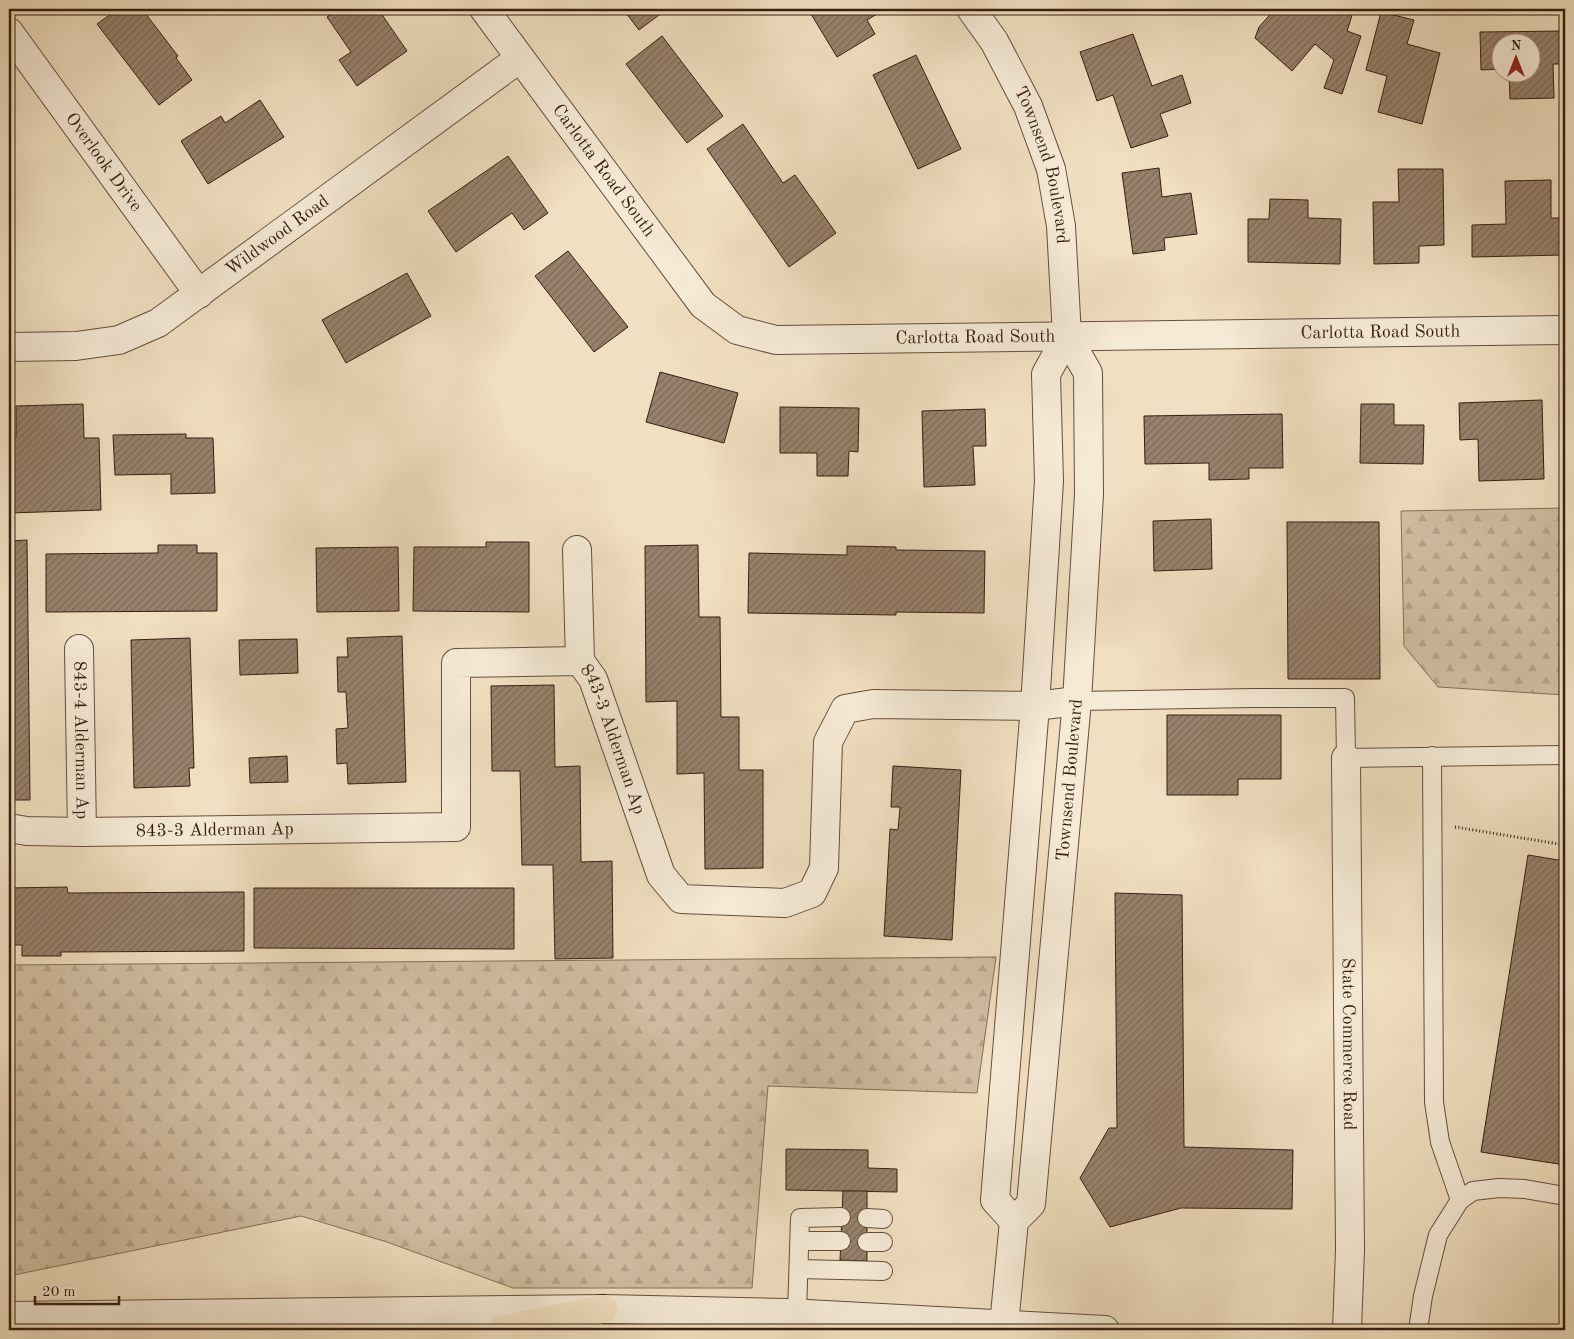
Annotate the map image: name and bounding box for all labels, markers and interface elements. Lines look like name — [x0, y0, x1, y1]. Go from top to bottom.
north arrow — [1492, 32, 1542, 82]
text: N — [1511, 39, 1522, 53]
street label: Townsend Boulevard — [1011, 84, 1071, 244]
street label: Carlotta Road South — [549, 101, 658, 240]
street label: Overlook Drive — [62, 110, 145, 215]
street label: Wildwood Road — [222, 192, 332, 279]
street label: Carlotta Road South — [1300, 322, 1460, 342]
street label: Carlotta Road South — [895, 327, 1056, 347]
street label: 843-4 Alderman Ap — [70, 661, 91, 819]
street label: 843-3 Alderman Ap — [577, 661, 648, 817]
street label: Townsend Boulevard — [1054, 698, 1086, 862]
street label: 843-3 Alderman Ap — [135, 820, 294, 840]
street label: State Commerce Road — [1339, 958, 1358, 1130]
scale bar — [35, 1274, 119, 1306]
text: 20 m — [42, 1285, 76, 1300]

